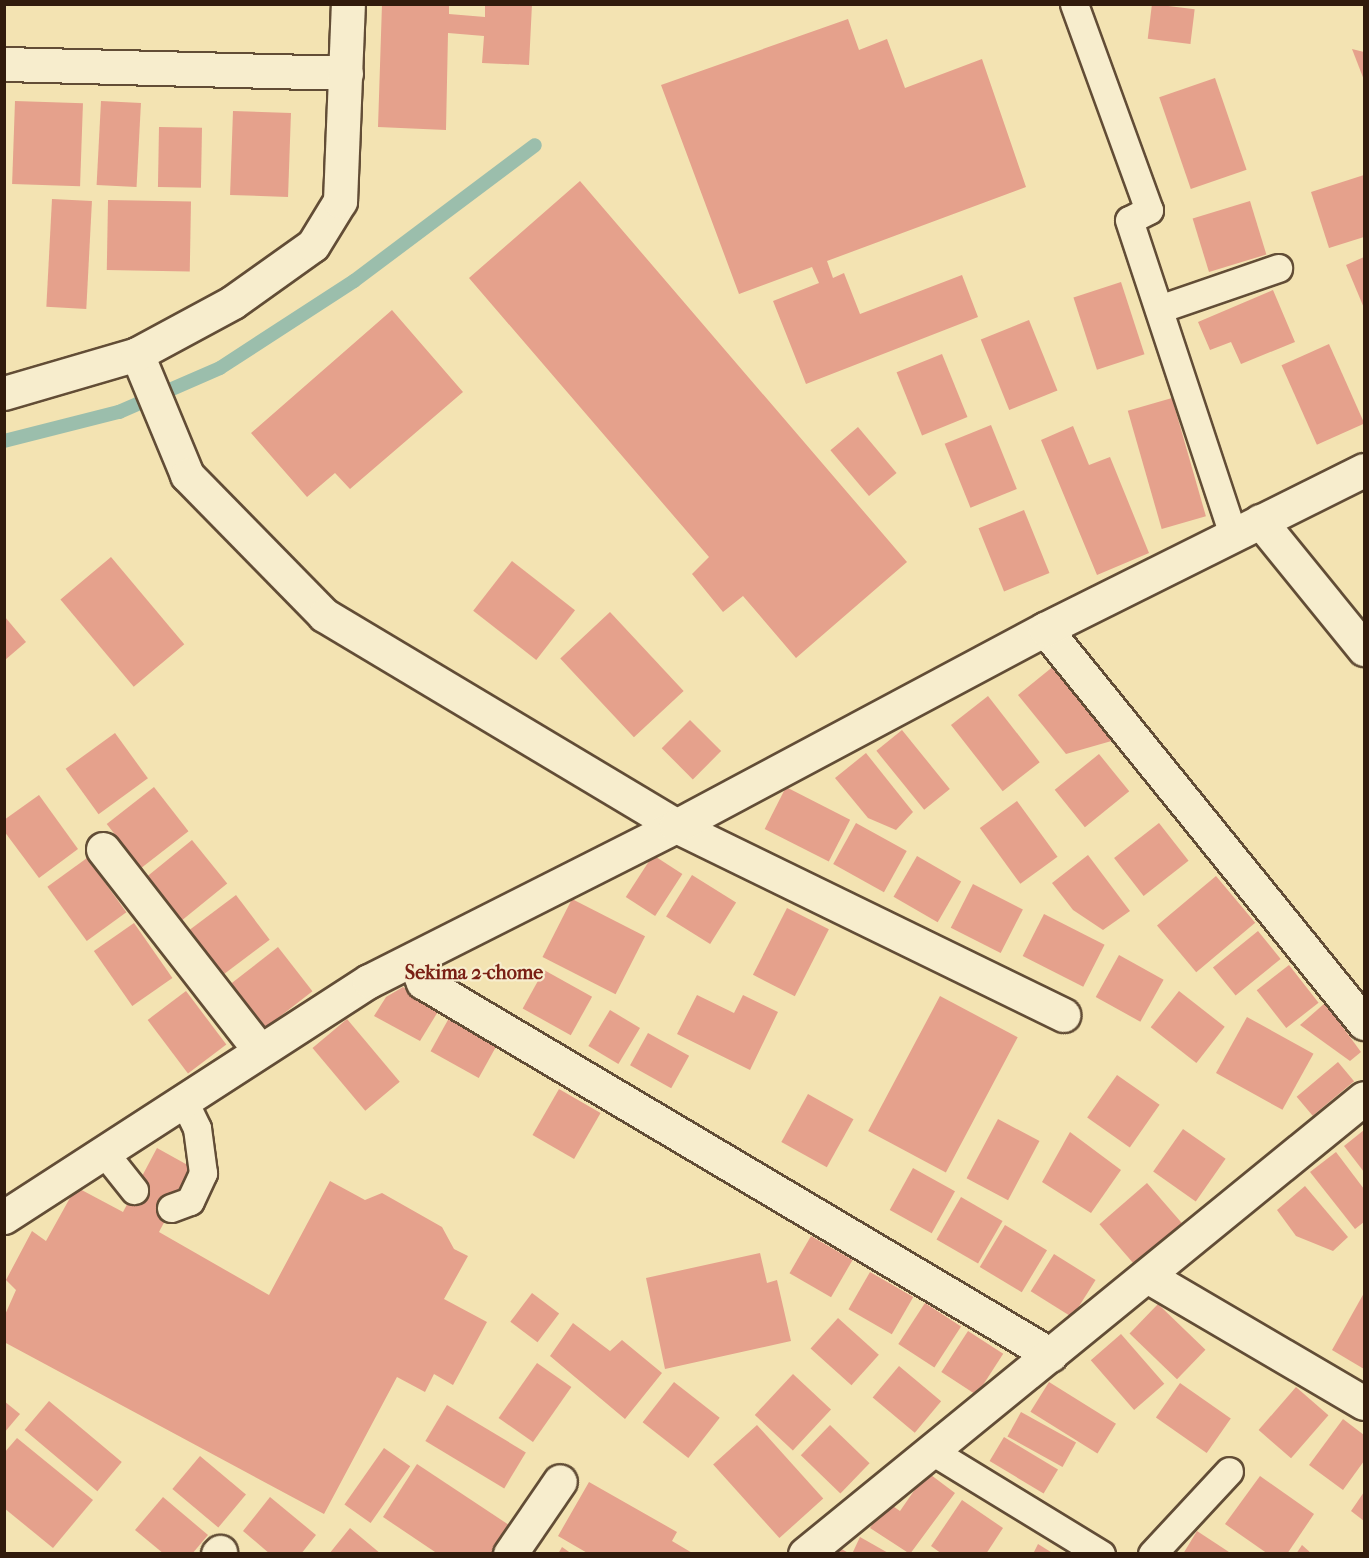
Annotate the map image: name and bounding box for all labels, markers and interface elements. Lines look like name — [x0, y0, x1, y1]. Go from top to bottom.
district label: Sekima 2-chome — [405, 960, 543, 984]

